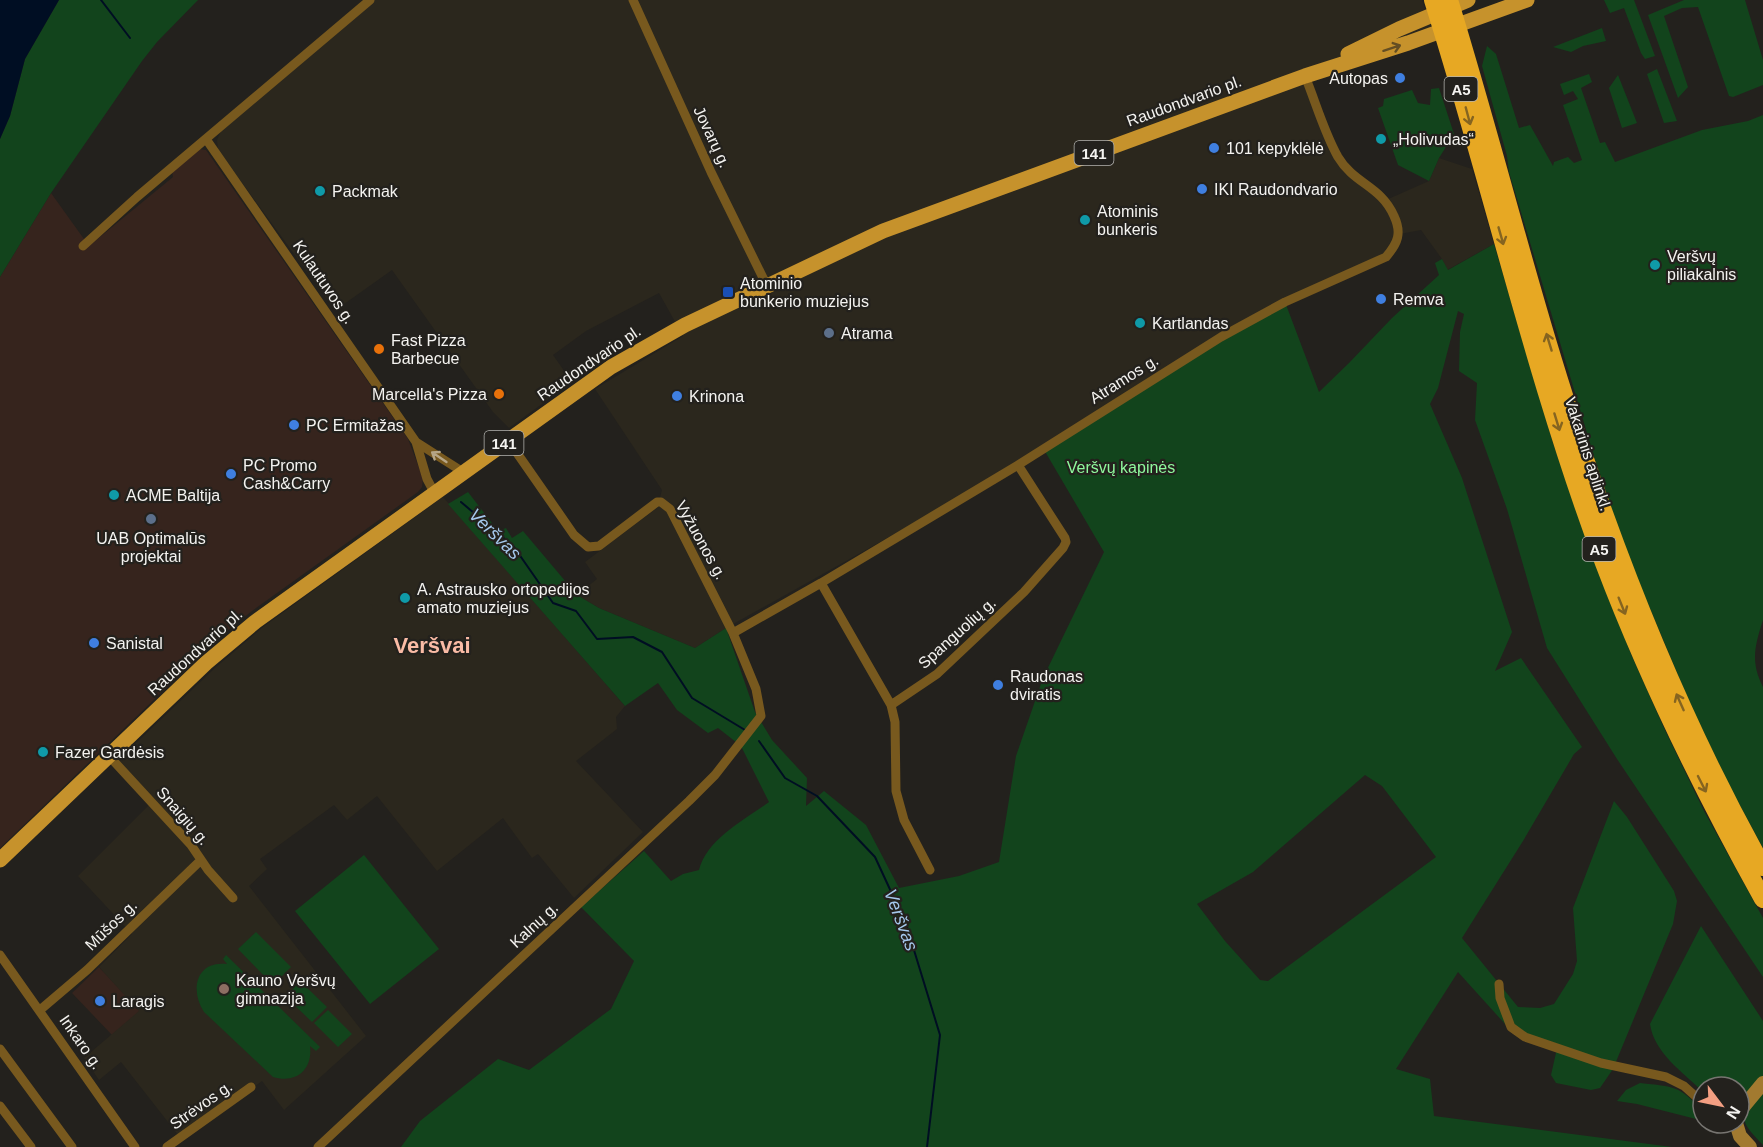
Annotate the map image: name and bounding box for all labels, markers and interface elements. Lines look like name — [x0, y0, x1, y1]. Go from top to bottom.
one-way arrow — [1382, 42, 1401, 53]
place label: Autopas — [1329, 70, 1388, 87]
marker: Autopas — [1393, 71, 1407, 85]
street label: Raudondvario pl. — [1124, 72, 1244, 130]
road number: A5 — [1444, 77, 1478, 101]
street label: Jovarų g. — [690, 104, 734, 170]
one-way arrow — [1463, 106, 1474, 125]
place label: „Holivudas“ — [1393, 131, 1474, 148]
marker: „Holivudas“ — [1374, 132, 1388, 146]
place label: 101 kepyklėlė — [1226, 140, 1324, 157]
road number: 141 — [1074, 141, 1114, 165]
marker: 101 kepyklėlė — [1207, 141, 1221, 155]
place label: IKI Raudondvario — [1214, 181, 1338, 198]
marker: IKI Raudondvario — [1195, 182, 1209, 196]
place label: Packmak — [332, 183, 399, 200]
marker: Packmak — [313, 184, 327, 198]
place label: Atominis bunkeris — [1097, 203, 1158, 238]
marker: Atominis bunkeris — [1078, 213, 1092, 227]
one-way arrow — [1496, 226, 1507, 245]
street label: Kulautuvos g. — [290, 237, 358, 327]
place label: Veršvų piliakalnis — [1667, 248, 1736, 283]
marker: Veršvų piliakalnis — [1648, 258, 1662, 272]
place label: Atominio bunkerio muziejus — [740, 275, 869, 310]
marker: Atominio bunkerio muziejus — [721, 285, 735, 299]
place label: Remva — [1393, 291, 1444, 308]
marker: Remva — [1374, 292, 1388, 306]
place label: Kartlandas — [1152, 315, 1229, 332]
marker: Kartlandas — [1133, 316, 1147, 330]
street label: Raudondvario pl. — [534, 322, 644, 404]
place label: Atrama — [841, 325, 893, 342]
marker: Atrama — [822, 326, 836, 340]
place label: Fast Pizza Barbecue — [391, 332, 466, 367]
one-way arrow — [1542, 333, 1553, 352]
marker: Fast Pizza Barbecue — [372, 342, 386, 356]
street label: Atramos g. — [1087, 351, 1161, 407]
place label: Marcella's Pizza — [372, 386, 487, 403]
marker: Marcella's Pizza — [492, 387, 506, 401]
place label: Krinona — [689, 388, 744, 405]
marker: Krinona — [670, 389, 684, 403]
street label: Vakarinis aplinkl. — [1562, 395, 1614, 513]
one-way arrow — [1552, 412, 1563, 431]
place label: PC Ermitažas — [306, 417, 404, 434]
marker: PC Ermitažas — [287, 418, 301, 432]
road number: 141 — [484, 431, 524, 455]
one-way arrow — [432, 451, 448, 463]
place label: PC Promo Cash&Carry — [243, 457, 330, 492]
park label: Veršvų kapinės — [1067, 459, 1175, 476]
marker: PC Promo Cash&Carry — [224, 467, 238, 481]
place label: ACME Baltija — [126, 487, 220, 504]
marker: ACME Baltija — [107, 488, 121, 502]
street label: Vyžuonos g. — [672, 498, 730, 582]
water label: Veršvas — [465, 504, 525, 564]
marker: UAB Optimalūs projektai — [144, 512, 158, 526]
place label: UAB Optimalūs projektai — [96, 530, 206, 565]
road number: A5 — [1582, 537, 1616, 561]
place label: A. Astrausko ortopedijos amato muziejus — [417, 581, 590, 616]
marker: A. Astrausko ortopedijos amato muziejus — [398, 591, 412, 605]
street label: Spanguolių g. — [915, 594, 999, 672]
one-way arrow — [1617, 596, 1628, 615]
street label: Raudondvario pl. — [144, 605, 246, 699]
district label: Veršvai — [393, 633, 471, 658]
place label: Sanistal — [106, 635, 163, 652]
marker: Sanistal — [87, 636, 101, 650]
place label: Raudonas dviratis — [1010, 668, 1083, 703]
marker: Raudonas dviratis — [991, 678, 1005, 692]
one-way arrow — [1674, 693, 1685, 712]
place label: Fazer Gardėsis — [55, 744, 164, 761]
marker: Fazer Gardėsis — [36, 745, 50, 759]
one-way arrow — [1696, 775, 1708, 793]
street label: Snaigių g. — [153, 784, 213, 848]
water label: Veršvas — [880, 886, 922, 954]
street label: Mūšos g. — [82, 896, 140, 954]
street label: Kalnų g. — [507, 899, 561, 951]
place label: Kauno Veršvų gimnazija — [236, 972, 336, 1007]
marker: Kauno Veršvų gimnazija — [217, 982, 231, 996]
place label: Laragis — [112, 993, 164, 1010]
marker: Laragis — [93, 994, 107, 1008]
street label: Inkaro g. — [56, 1012, 106, 1072]
north arrow — [1691, 1075, 1751, 1135]
street label: Strėvos g. — [167, 1077, 235, 1133]
text: N — [1723, 1103, 1744, 1122]

